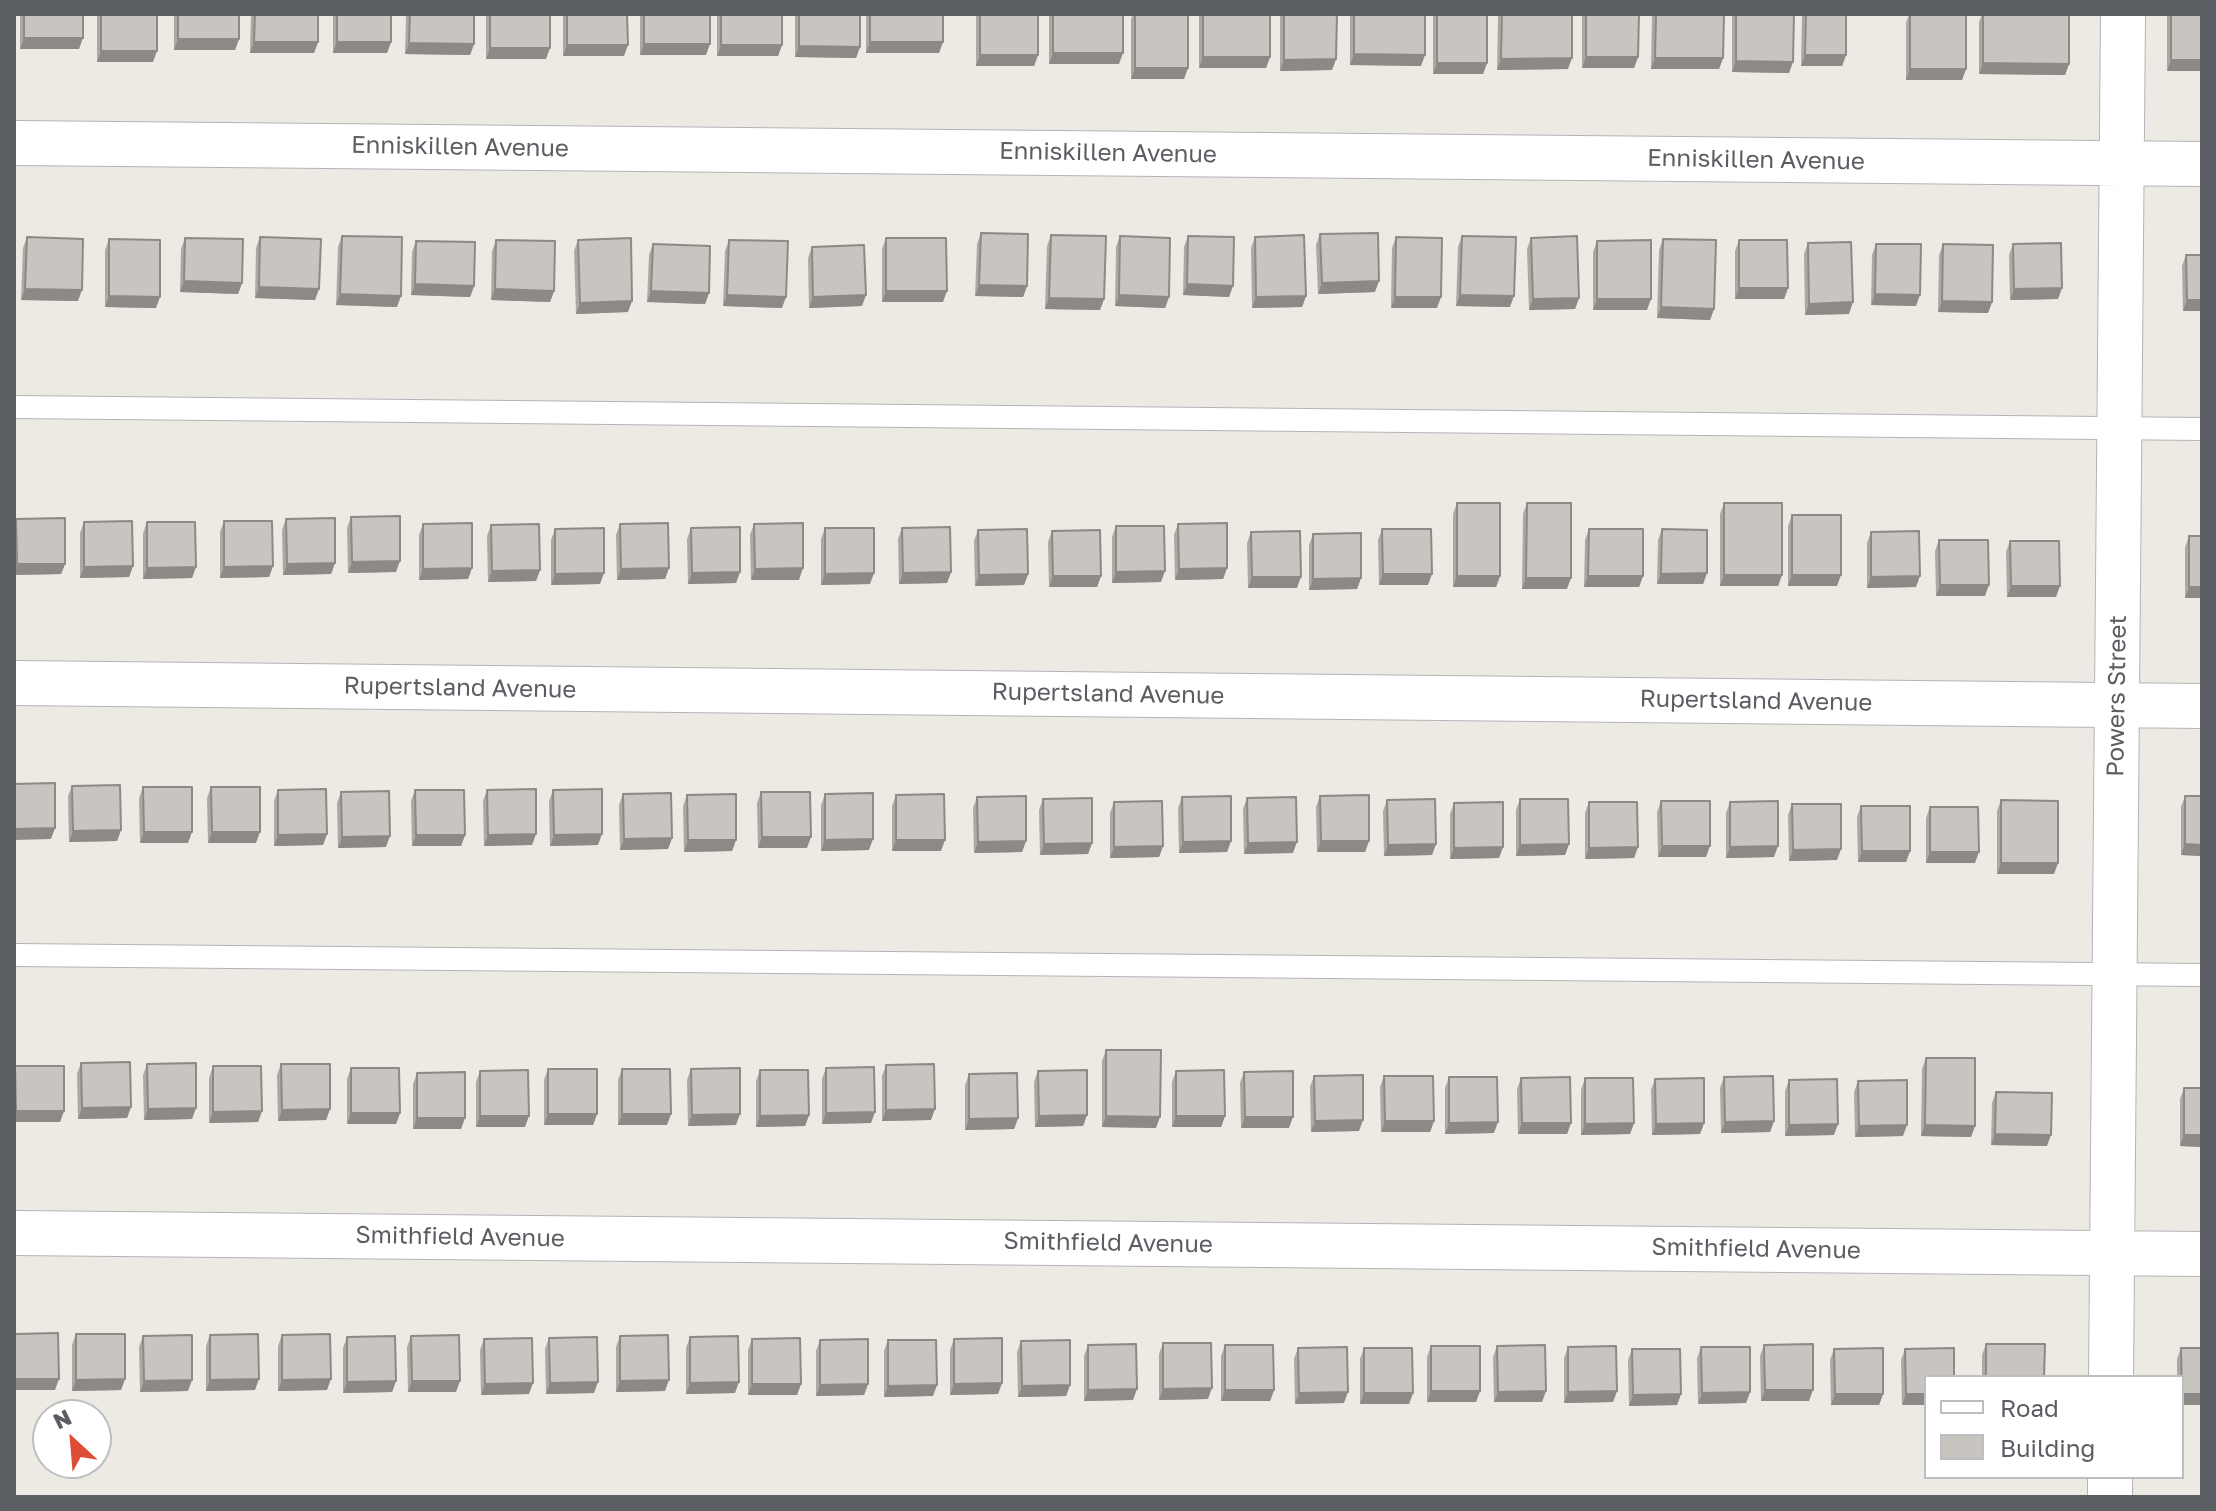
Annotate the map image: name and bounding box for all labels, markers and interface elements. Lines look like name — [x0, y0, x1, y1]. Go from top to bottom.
street label: Enniskillen Avenue — [351, 131, 569, 163]
street label: Enniskillen Avenue — [999, 137, 1217, 169]
street label: Enniskillen Avenue — [1647, 144, 1865, 176]
street label: Powers Street — [2101, 615, 2133, 777]
street label: Rupertsland Avenue — [343, 672, 577, 704]
street label: Rupertsland Avenue — [991, 678, 1225, 710]
street label: Rupertsland Avenue — [1639, 685, 1873, 717]
street label: Smithfield Avenue — [355, 1221, 565, 1253]
street label: Smithfield Avenue — [1003, 1227, 1213, 1259]
street label: Smithfield Avenue — [1651, 1233, 1861, 1265]
legend — [1924, 1375, 2184, 1479]
text: Road — [2000, 1393, 2059, 1422]
north arrow — [32, 1399, 112, 1479]
text: N — [49, 1403, 76, 1435]
text: Building — [2000, 1433, 2095, 1462]

